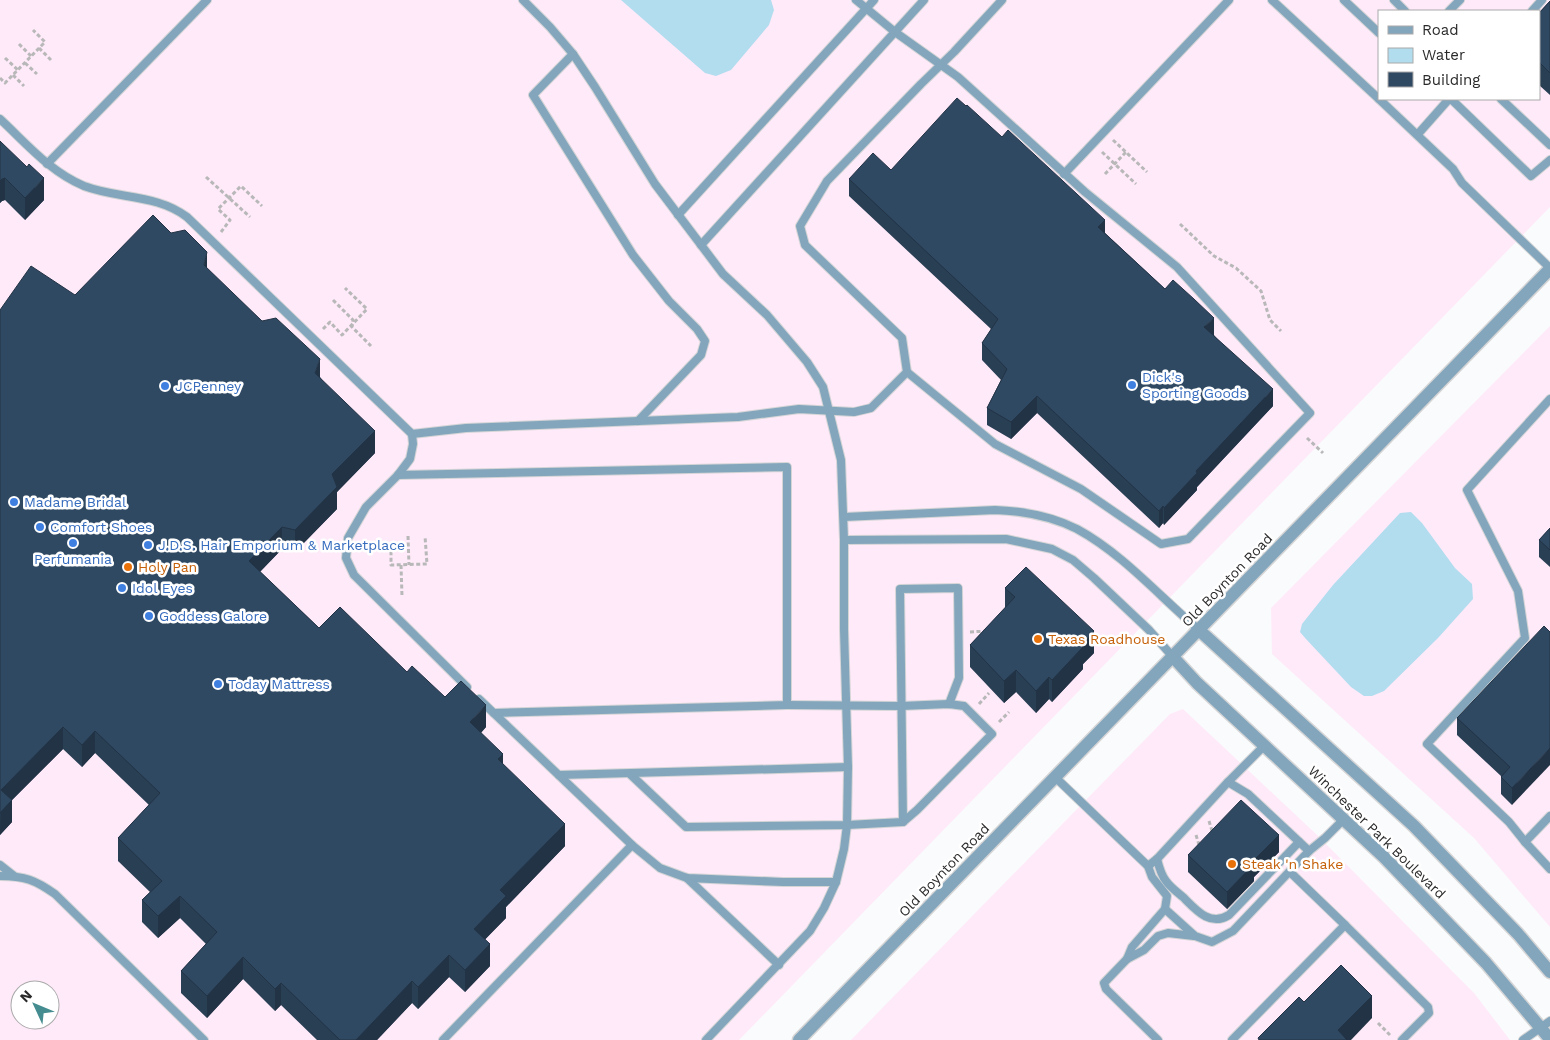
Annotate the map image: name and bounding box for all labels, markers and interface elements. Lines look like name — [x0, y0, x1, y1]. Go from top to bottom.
legend — [1378, 10, 1540, 100]
text: Road — [1422, 21, 1459, 39]
text: Water — [1422, 46, 1465, 64]
text: Building — [1422, 71, 1480, 89]
place label: Dick's Sporting Goods — [1142, 369, 1247, 401]
place label: JCPenney — [175, 378, 242, 394]
marker: Dick's Sporting Goods — [1126, 379, 1138, 391]
marker: JCPenney — [159, 380, 171, 392]
place label: Madame Bridal — [24, 494, 127, 510]
marker: Madame Bridal — [8, 496, 20, 508]
place label: Comfort Shoes — [50, 519, 152, 535]
marker: Comfort Shoes — [34, 521, 46, 533]
street label: Old Boynton Road — [1178, 530, 1276, 630]
marker: Perfumania — [67, 537, 79, 549]
place label: J.D.S. Hair Emporium & Marketplace — [158, 537, 405, 553]
marker: J.D.S. Hair Emporium & Marketplace — [142, 539, 154, 551]
place label: Perfumania — [34, 551, 112, 567]
place label: Holy Pan — [138, 559, 197, 575]
marker: Holy Pan — [122, 561, 134, 573]
place label: Idol Eyes — [132, 580, 193, 596]
marker: Idol Eyes — [116, 582, 128, 594]
place label: Goddess Galore — [159, 608, 267, 624]
marker: Goddess Galore — [143, 610, 155, 622]
place label: Texas Roadhouse — [1048, 631, 1165, 647]
marker: Texas Roadhouse — [1032, 633, 1044, 645]
place label: Today Mattress — [228, 676, 330, 692]
marker: Today Mattress — [212, 678, 224, 690]
street label: Winchester Park Boulevard — [1305, 762, 1449, 902]
street label: Old Boynton Road — [895, 820, 993, 920]
place label: Steak 'n Shake — [1242, 856, 1343, 872]
marker: Steak 'n Shake — [1226, 858, 1238, 870]
north arrow — [10, 980, 60, 1030]
text: N — [16, 987, 35, 1005]

